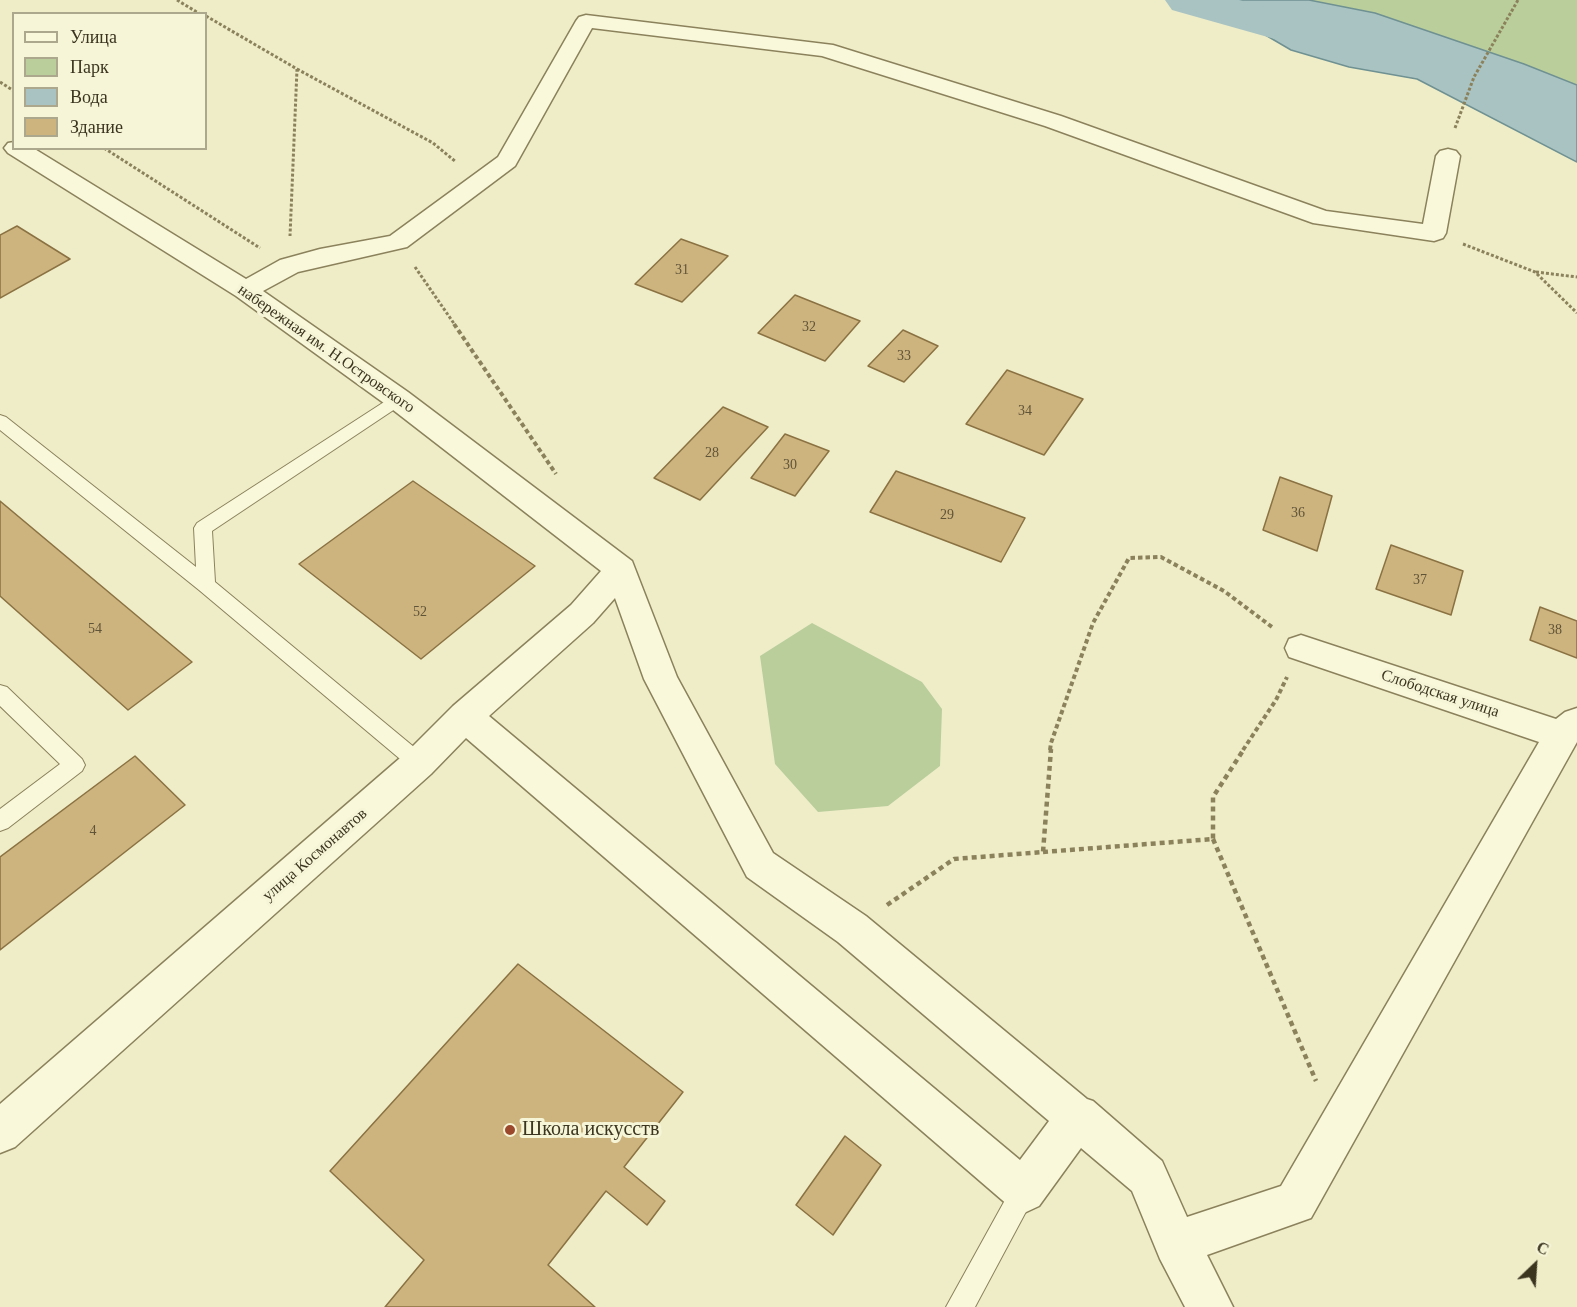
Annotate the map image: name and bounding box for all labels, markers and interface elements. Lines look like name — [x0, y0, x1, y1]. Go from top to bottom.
legend — [12, 12, 207, 150]
text: Улица — [70, 27, 117, 47]
text: Парк — [70, 57, 109, 77]
text: Вода — [70, 87, 108, 107]
text: Здание — [70, 117, 123, 137]
house number: 31 — [675, 262, 689, 278]
street label: набережная им. Н.Островского — [234, 280, 418, 418]
house number: 32 — [802, 319, 816, 335]
house number: 33 — [897, 348, 911, 364]
house number: 34 — [1018, 403, 1032, 419]
house number: 28 — [705, 445, 719, 461]
house number: 30 — [783, 457, 797, 473]
house number: 36 — [1291, 505, 1305, 521]
house number: 29 — [940, 507, 954, 523]
house number: 37 — [1413, 572, 1427, 588]
house number: 52 — [413, 604, 427, 620]
house number: 54 — [88, 621, 102, 637]
house number: 38 — [1548, 622, 1562, 638]
street label: Слободская улица — [1379, 666, 1501, 722]
street label: улица Космонавтов — [259, 804, 371, 906]
house number: 4 — [90, 823, 96, 839]
place label: Школа искусcтв — [522, 1118, 659, 1142]
marker: Школа искусcтв — [503, 1123, 517, 1137]
north arrow — [1505, 1235, 1565, 1295]
text: С — [1534, 1238, 1552, 1258]

